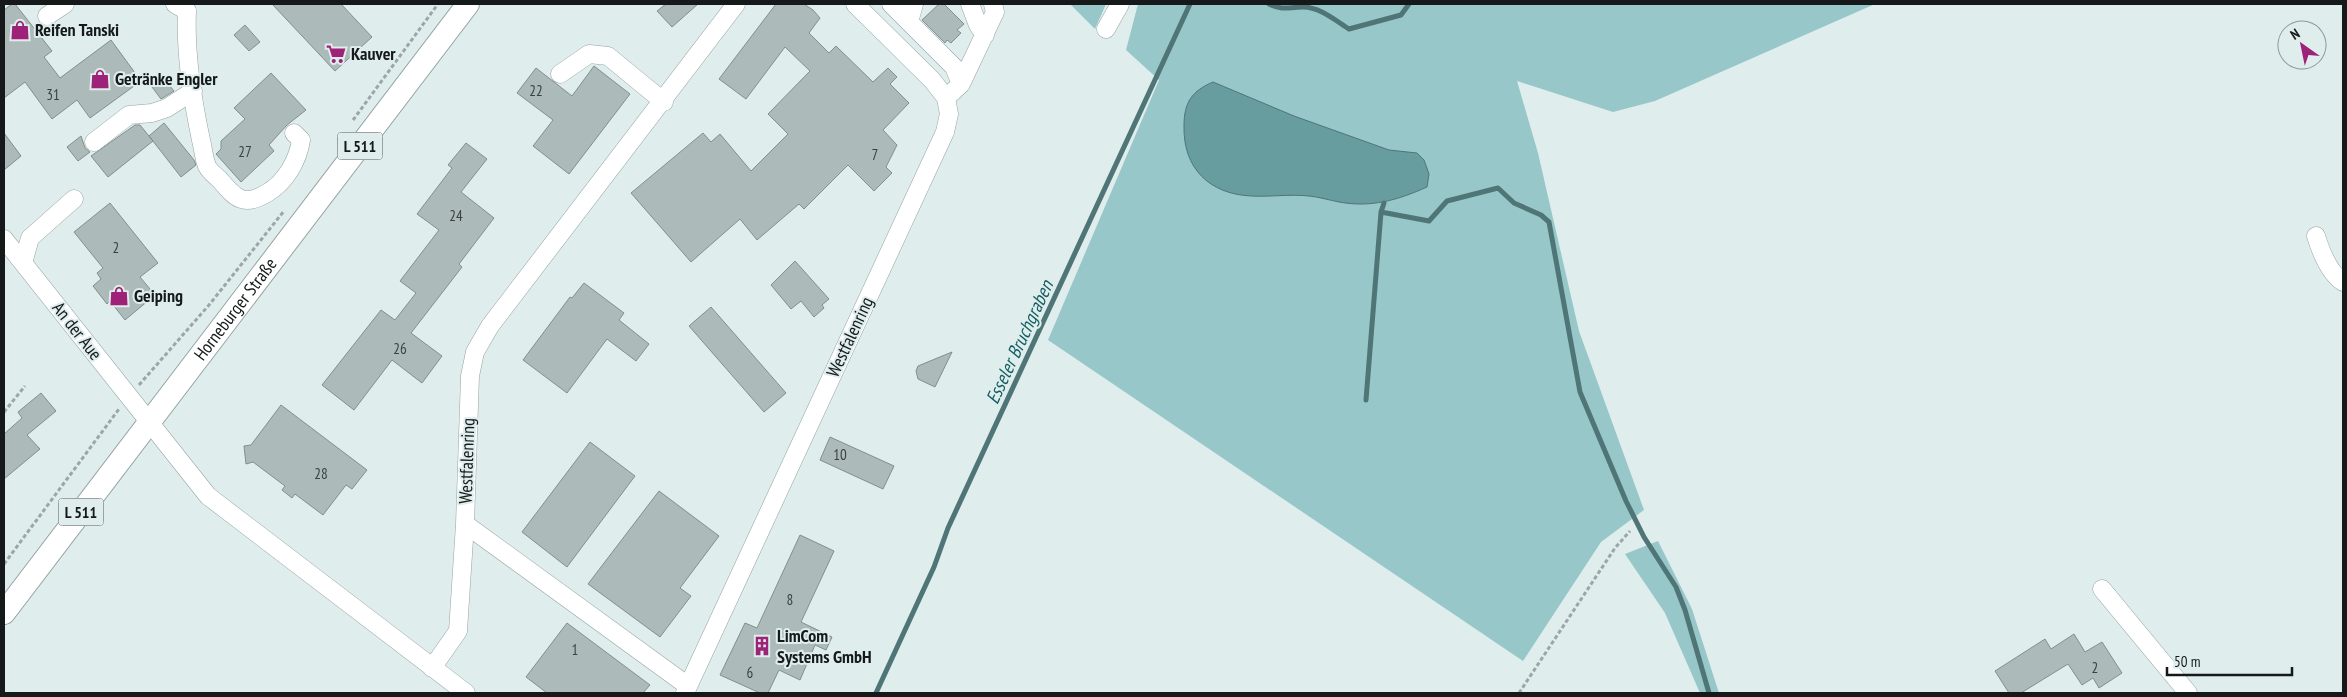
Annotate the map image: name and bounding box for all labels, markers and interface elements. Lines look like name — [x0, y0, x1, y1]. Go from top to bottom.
place label: Reifen Tanski — [35, 18, 119, 41]
shop icon: Reifen Tanski — [9, 19, 31, 41]
north arrow — [2277, 20, 2327, 70]
text: N — [2287, 24, 2303, 44]
place label: Kauver — [351, 42, 396, 65]
supermarket icon: Kauver — [325, 43, 347, 65]
place label: Getränke Engler — [115, 67, 218, 90]
shop icon: Getränke Engler — [89, 68, 111, 90]
house number: 22 — [529, 81, 543, 100]
house number: 31 — [46, 85, 60, 104]
road number: L 511 — [338, 132, 382, 160]
house number: 27 — [238, 142, 252, 161]
house number: 7 — [872, 145, 878, 164]
house number: 24 — [449, 206, 463, 225]
house number: 2 — [113, 238, 119, 257]
street label: Horneburger Straße — [189, 253, 282, 365]
water label: Esseler Bruchgraben — [980, 275, 1059, 407]
place label: Geiping — [134, 284, 183, 307]
shop icon: Geiping — [108, 285, 130, 307]
street label: Westfalenring — [821, 293, 878, 381]
street label: An der Aue — [48, 297, 107, 364]
house number: 26 — [393, 339, 407, 358]
street label: Westfalenring — [454, 418, 479, 504]
house number: 10 — [833, 445, 847, 464]
house number: 28 — [314, 464, 328, 483]
road number: L 511 — [58, 498, 104, 526]
house number: 8 — [787, 590, 793, 609]
place label: LimCom Systems GmbH — [777, 624, 872, 668]
building icon: LimCom Systems GmbH — [751, 635, 773, 657]
house number: 1 — [572, 640, 578, 659]
scale bar — [2167, 644, 2292, 676]
text: 50 m — [2174, 652, 2200, 671]
house number: 2 — [2092, 658, 2098, 677]
house number: 6 — [747, 663, 754, 682]

